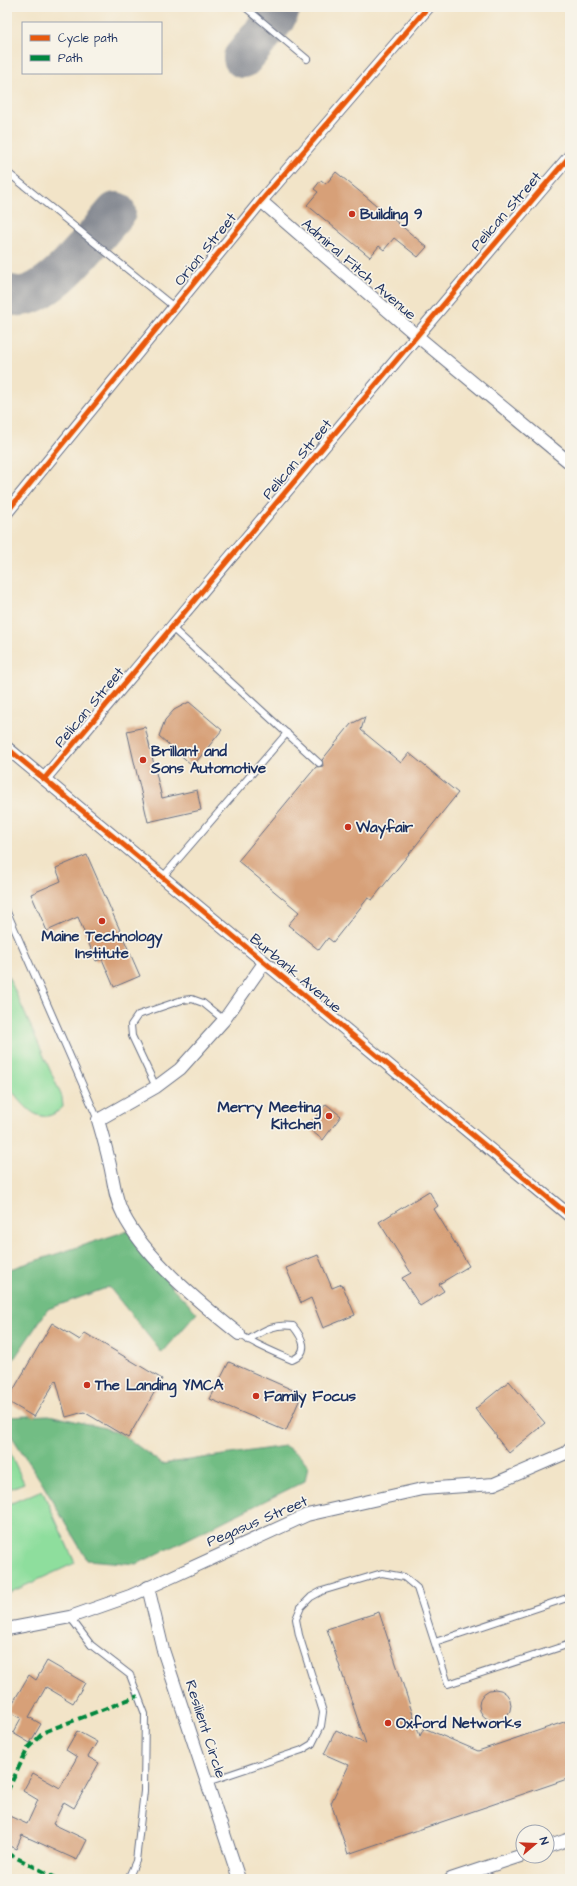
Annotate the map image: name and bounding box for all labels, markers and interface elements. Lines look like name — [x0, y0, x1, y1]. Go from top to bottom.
legend — [22, 22, 162, 74]
text: Cycle path — [58, 30, 117, 48]
text: Path — [58, 50, 83, 67]
street label: Pelican Street — [466, 167, 547, 256]
place label: Building 9 — [360, 204, 423, 227]
street label: Orion Street — [169, 208, 241, 290]
marker: Building 9 — [347, 209, 357, 219]
street label: Admiral Fitch Avenue — [297, 214, 421, 325]
street label: Pelican Street — [257, 415, 337, 504]
street label: Pelican Street — [49, 663, 129, 752]
place label: Brillant and Sons Automotive — [150, 741, 266, 779]
marker: Brillant and Sons Automotive — [138, 755, 148, 765]
place label: Wayfair — [355, 817, 414, 839]
marker: Wayfair — [343, 822, 353, 832]
marker: Maine Technology Institute — [97, 916, 107, 926]
place label: Maine Technology Institute — [41, 926, 163, 964]
street label: Burbank Avenue — [245, 929, 346, 1018]
place label: Merry Meeting Kitchen — [217, 1097, 321, 1135]
marker: Merry Meeting Kitchen — [324, 1111, 334, 1121]
place label: The Landing YMCA — [94, 1375, 224, 1398]
marker: The Landing YMCA — [82, 1380, 92, 1390]
place label: Family Focus — [264, 1386, 356, 1408]
marker: Family Focus — [251, 1391, 261, 1401]
street label: Pegasus Street — [203, 1491, 311, 1553]
street label: Resilient Circle — [180, 1677, 231, 1781]
place label: Oxford Networks — [396, 1713, 522, 1734]
marker: Oxford Networks — [383, 1718, 393, 1728]
north arrow — [515, 1824, 555, 1864]
text: N — [536, 1835, 552, 1847]

